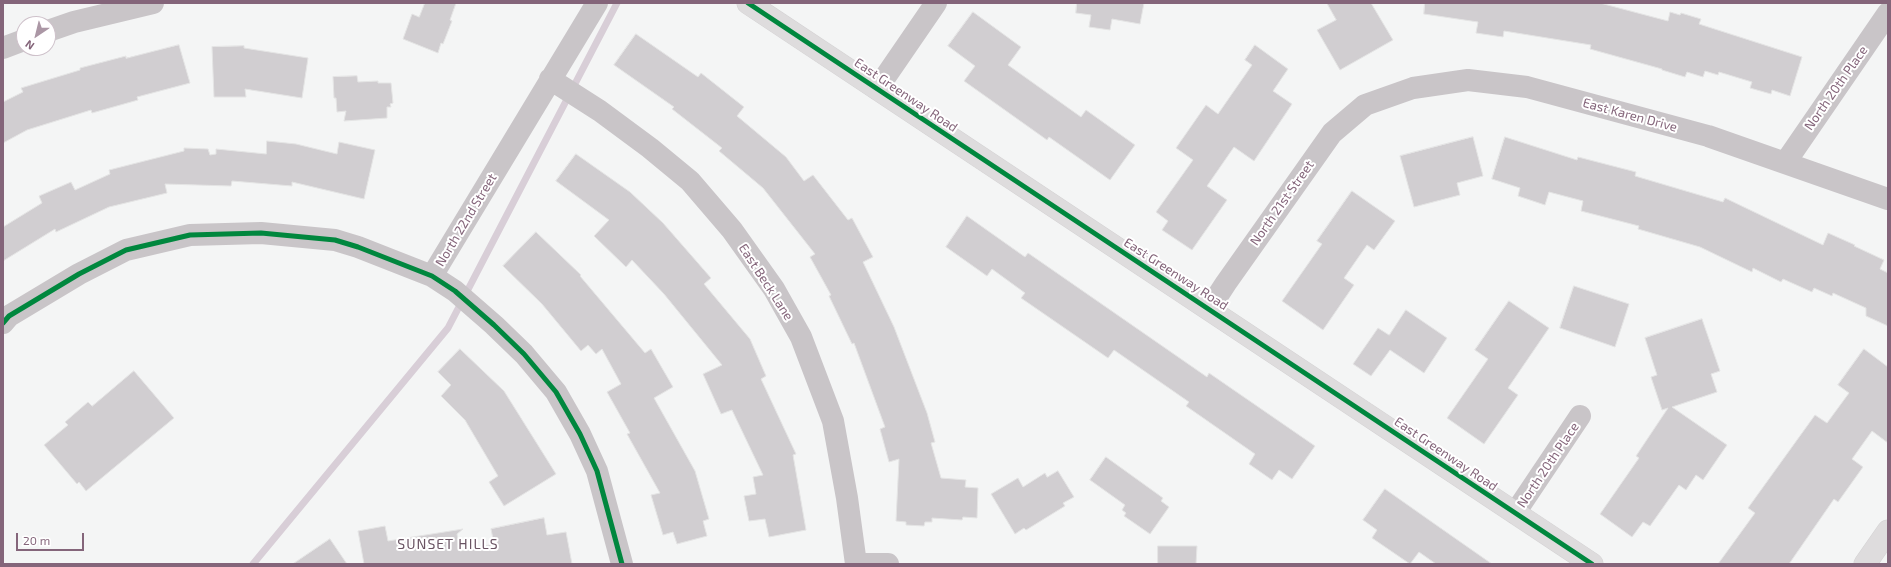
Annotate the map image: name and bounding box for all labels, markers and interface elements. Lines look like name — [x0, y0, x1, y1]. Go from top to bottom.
north arrow — [16, 16, 56, 56]
text: N — [22, 38, 36, 53]
street label: North 20th Place — [1801, 43, 1871, 133]
street label: East Greenway Road — [851, 55, 961, 135]
street label: East Karen Drive — [1581, 95, 1679, 135]
street label: North 21st Street — [1247, 157, 1317, 249]
street label: North 22nd Street — [432, 171, 500, 269]
street label: East Greenway Road — [1121, 234, 1231, 314]
street label: East Beck Lane — [735, 241, 797, 323]
street label: East Greenway Road — [1391, 414, 1501, 494]
street label: North 20th Place — [1514, 419, 1582, 511]
scale bar — [18, 525, 86, 551]
text: 20 m — [23, 533, 50, 547]
district label: SUNSET HILLS — [397, 536, 499, 552]

